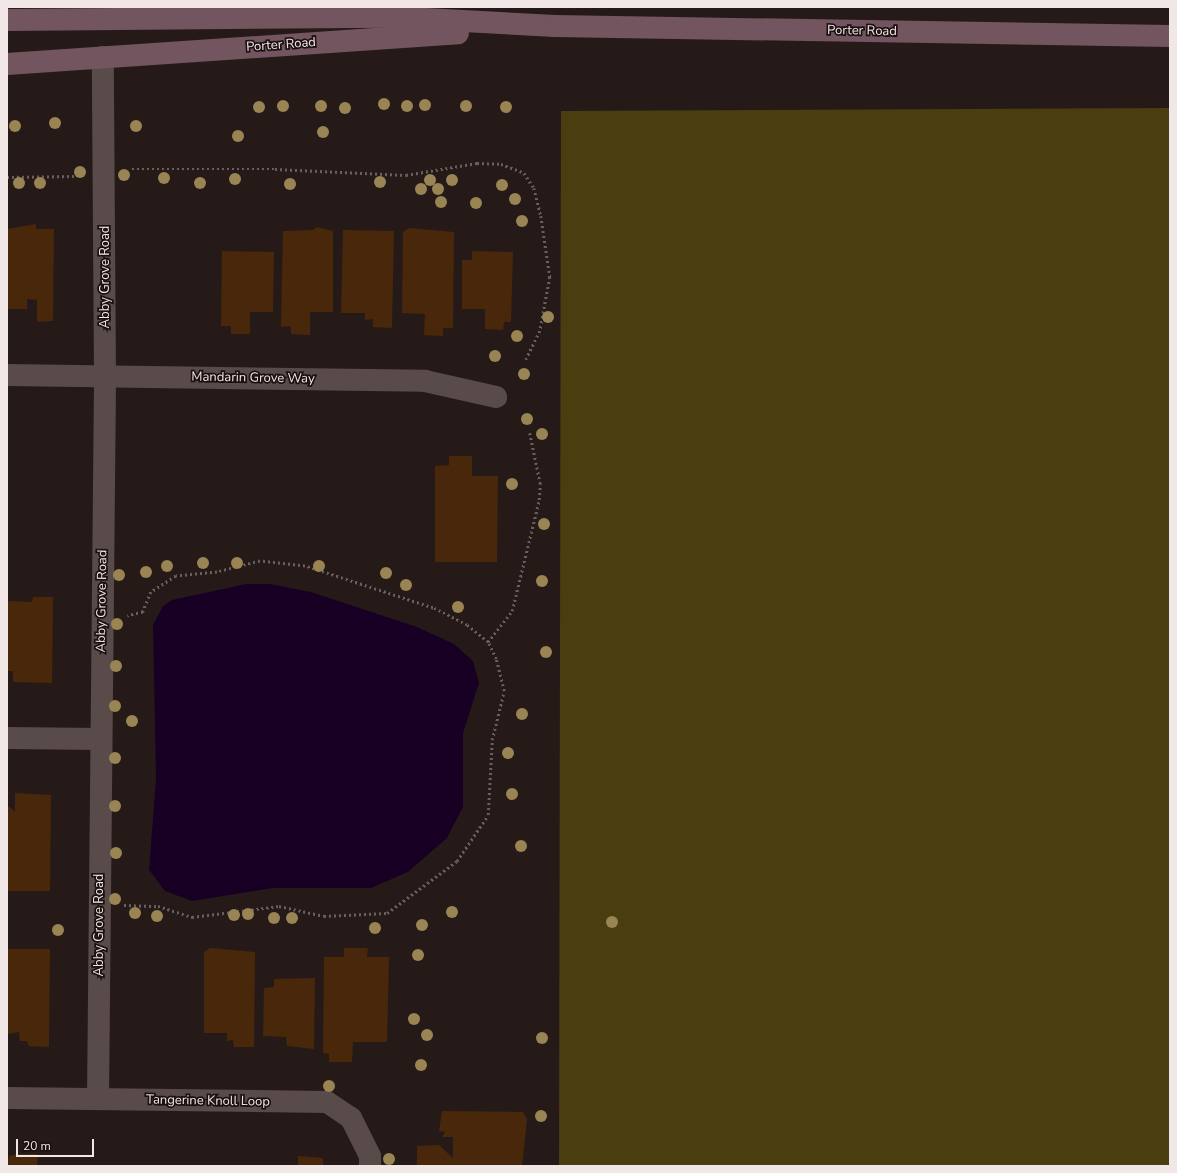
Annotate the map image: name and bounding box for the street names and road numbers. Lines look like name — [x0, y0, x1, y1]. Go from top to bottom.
street label: Porter Road — [827, 23, 897, 39]
street label: Porter Road — [246, 35, 316, 55]
street label: Abby Grove Road — [97, 226, 113, 328]
street label: Mandarin Grove Way — [191, 369, 315, 387]
street label: Abby Grove Road — [93, 549, 111, 653]
street label: Abby Grove Road — [91, 874, 107, 976]
street label: Tangerine Knoll Loop — [146, 1092, 270, 1110]

